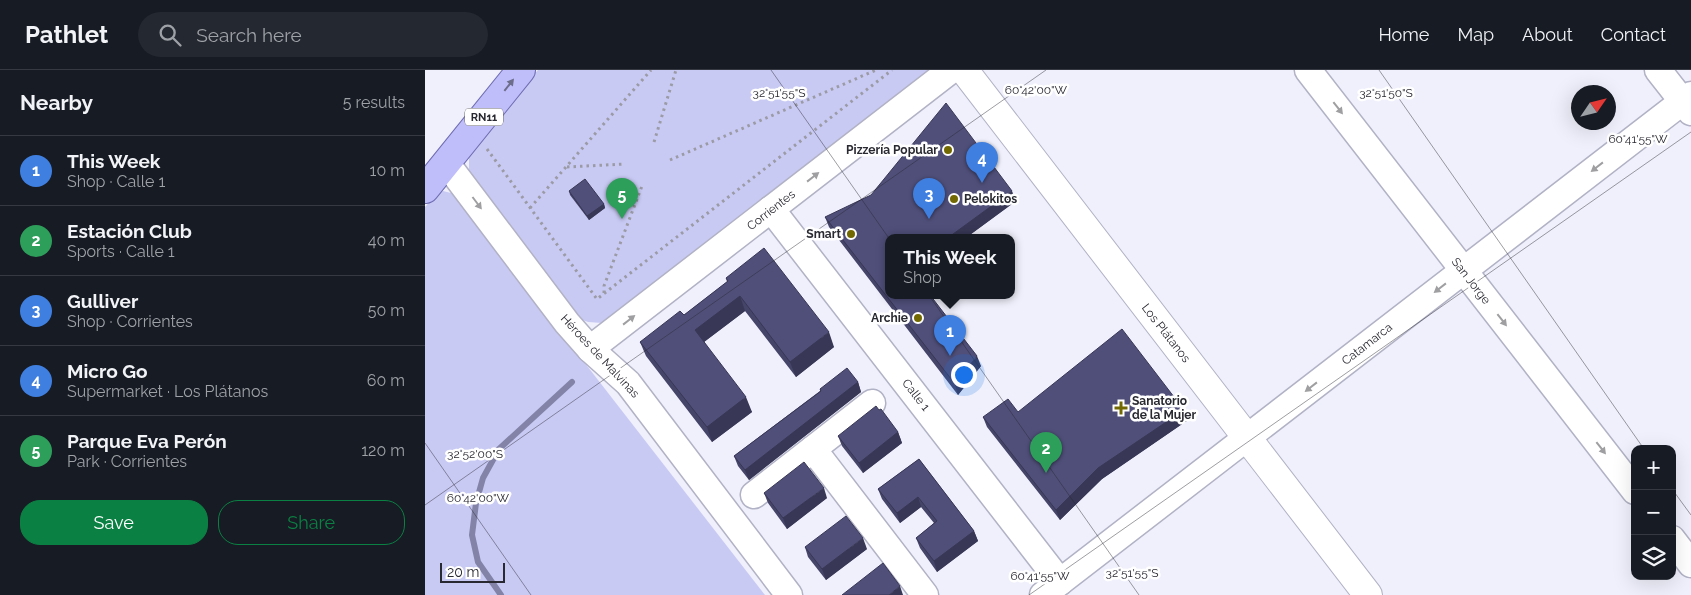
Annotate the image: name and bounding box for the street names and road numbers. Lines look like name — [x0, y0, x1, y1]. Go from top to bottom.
road number: RN11 — [465, 108, 503, 126]
street label: Corrientes — [744, 187, 798, 233]
street label: San Jorge — [1449, 255, 1493, 307]
street label: Los Plátanos — [1139, 301, 1193, 365]
street label: Héroes de Malvinas — [558, 311, 642, 401]
street label: Catamarca — [1339, 320, 1395, 368]
street label: Calle 1 — [899, 376, 933, 414]

